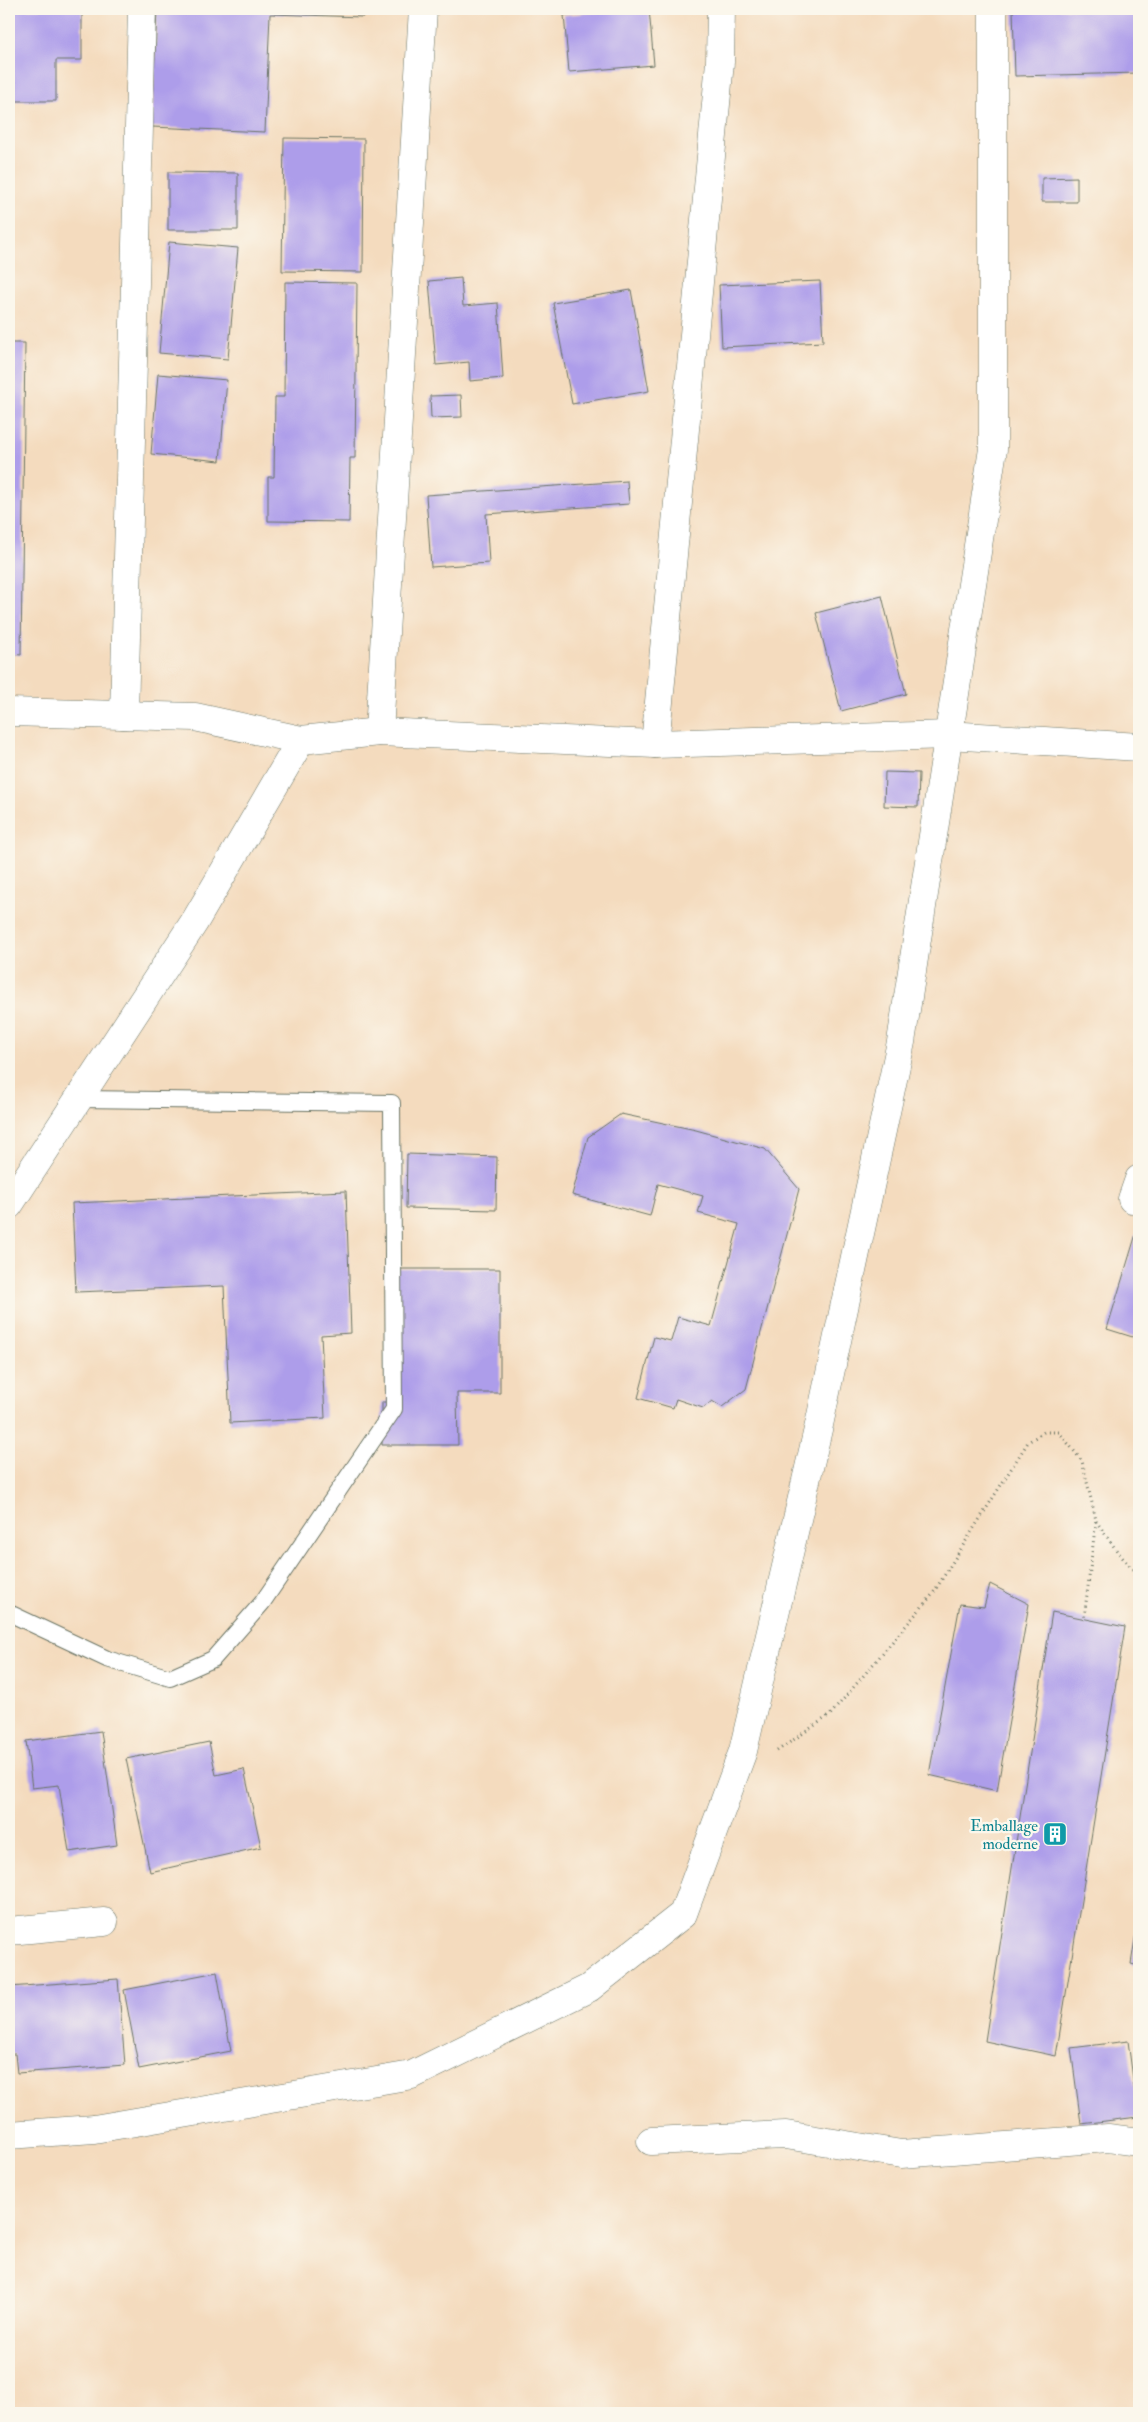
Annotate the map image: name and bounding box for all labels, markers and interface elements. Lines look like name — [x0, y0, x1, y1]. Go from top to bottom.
place label: Emballage moderne — [970, 1816, 1038, 1854]
building icon: Emballage moderne — [1042, 1821, 1068, 1847]

